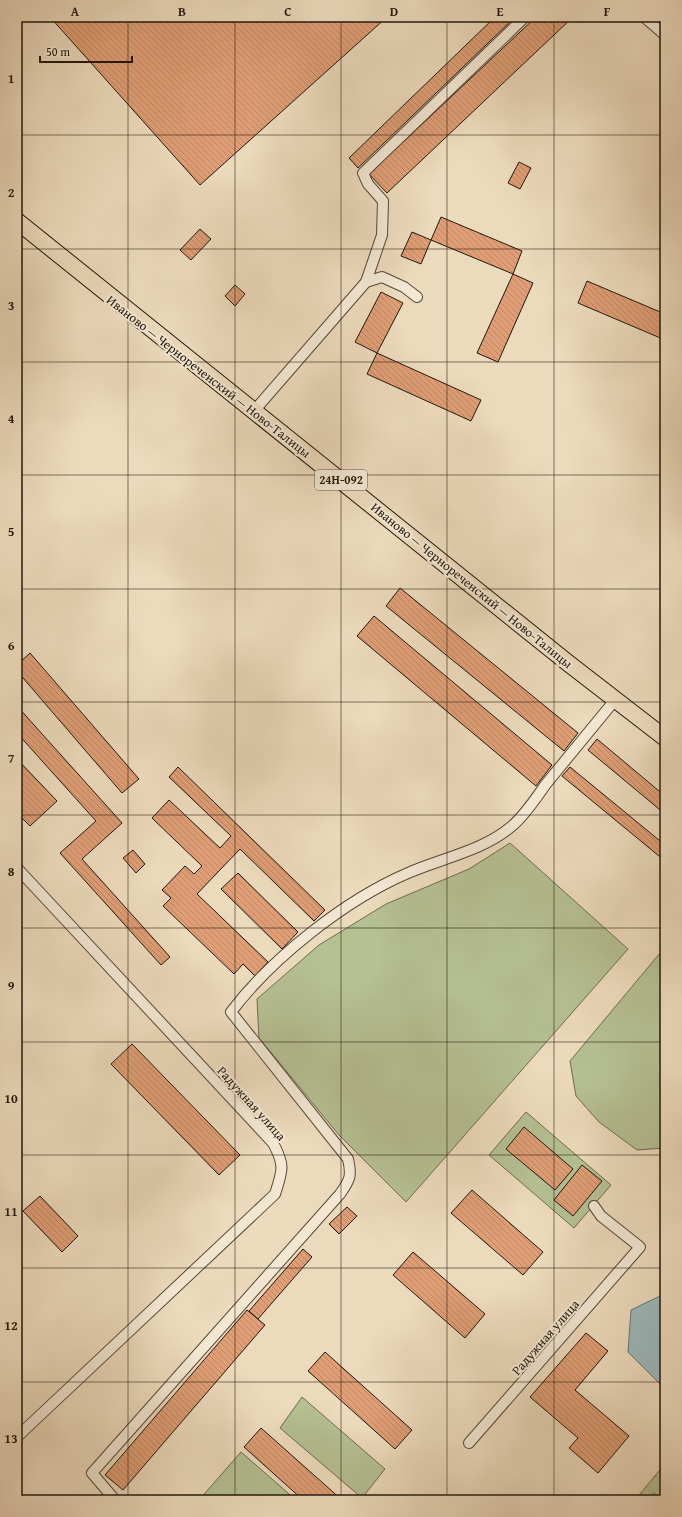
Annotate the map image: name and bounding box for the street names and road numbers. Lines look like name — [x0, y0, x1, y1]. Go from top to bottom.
street label: Иваново — Чернореченский — Ново-Талицы — [103, 291, 315, 462]
road number: 24Н-092 — [315, 470, 367, 490]
street label: Иваново — Чернореченский — Ново-Талицы — [367, 498, 577, 673]
street label: Радужная улица — [213, 1062, 291, 1145]
street label: Радужная улица — [507, 1295, 584, 1379]

